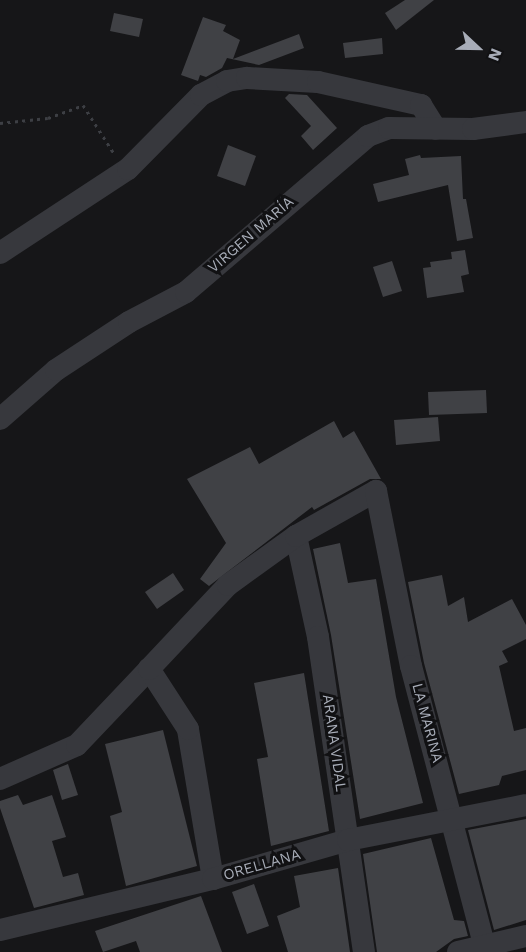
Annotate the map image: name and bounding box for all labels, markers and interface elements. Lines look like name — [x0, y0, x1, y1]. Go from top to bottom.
north arrow — [448, 18, 508, 78]
text: N — [484, 46, 506, 64]
street label: VIRGEN MARÍA — [204, 193, 298, 277]
street label: LA MARINA — [408, 681, 446, 765]
street label: ARANA VIDAL — [318, 693, 350, 793]
street label: ORELLANA — [221, 845, 303, 885]

